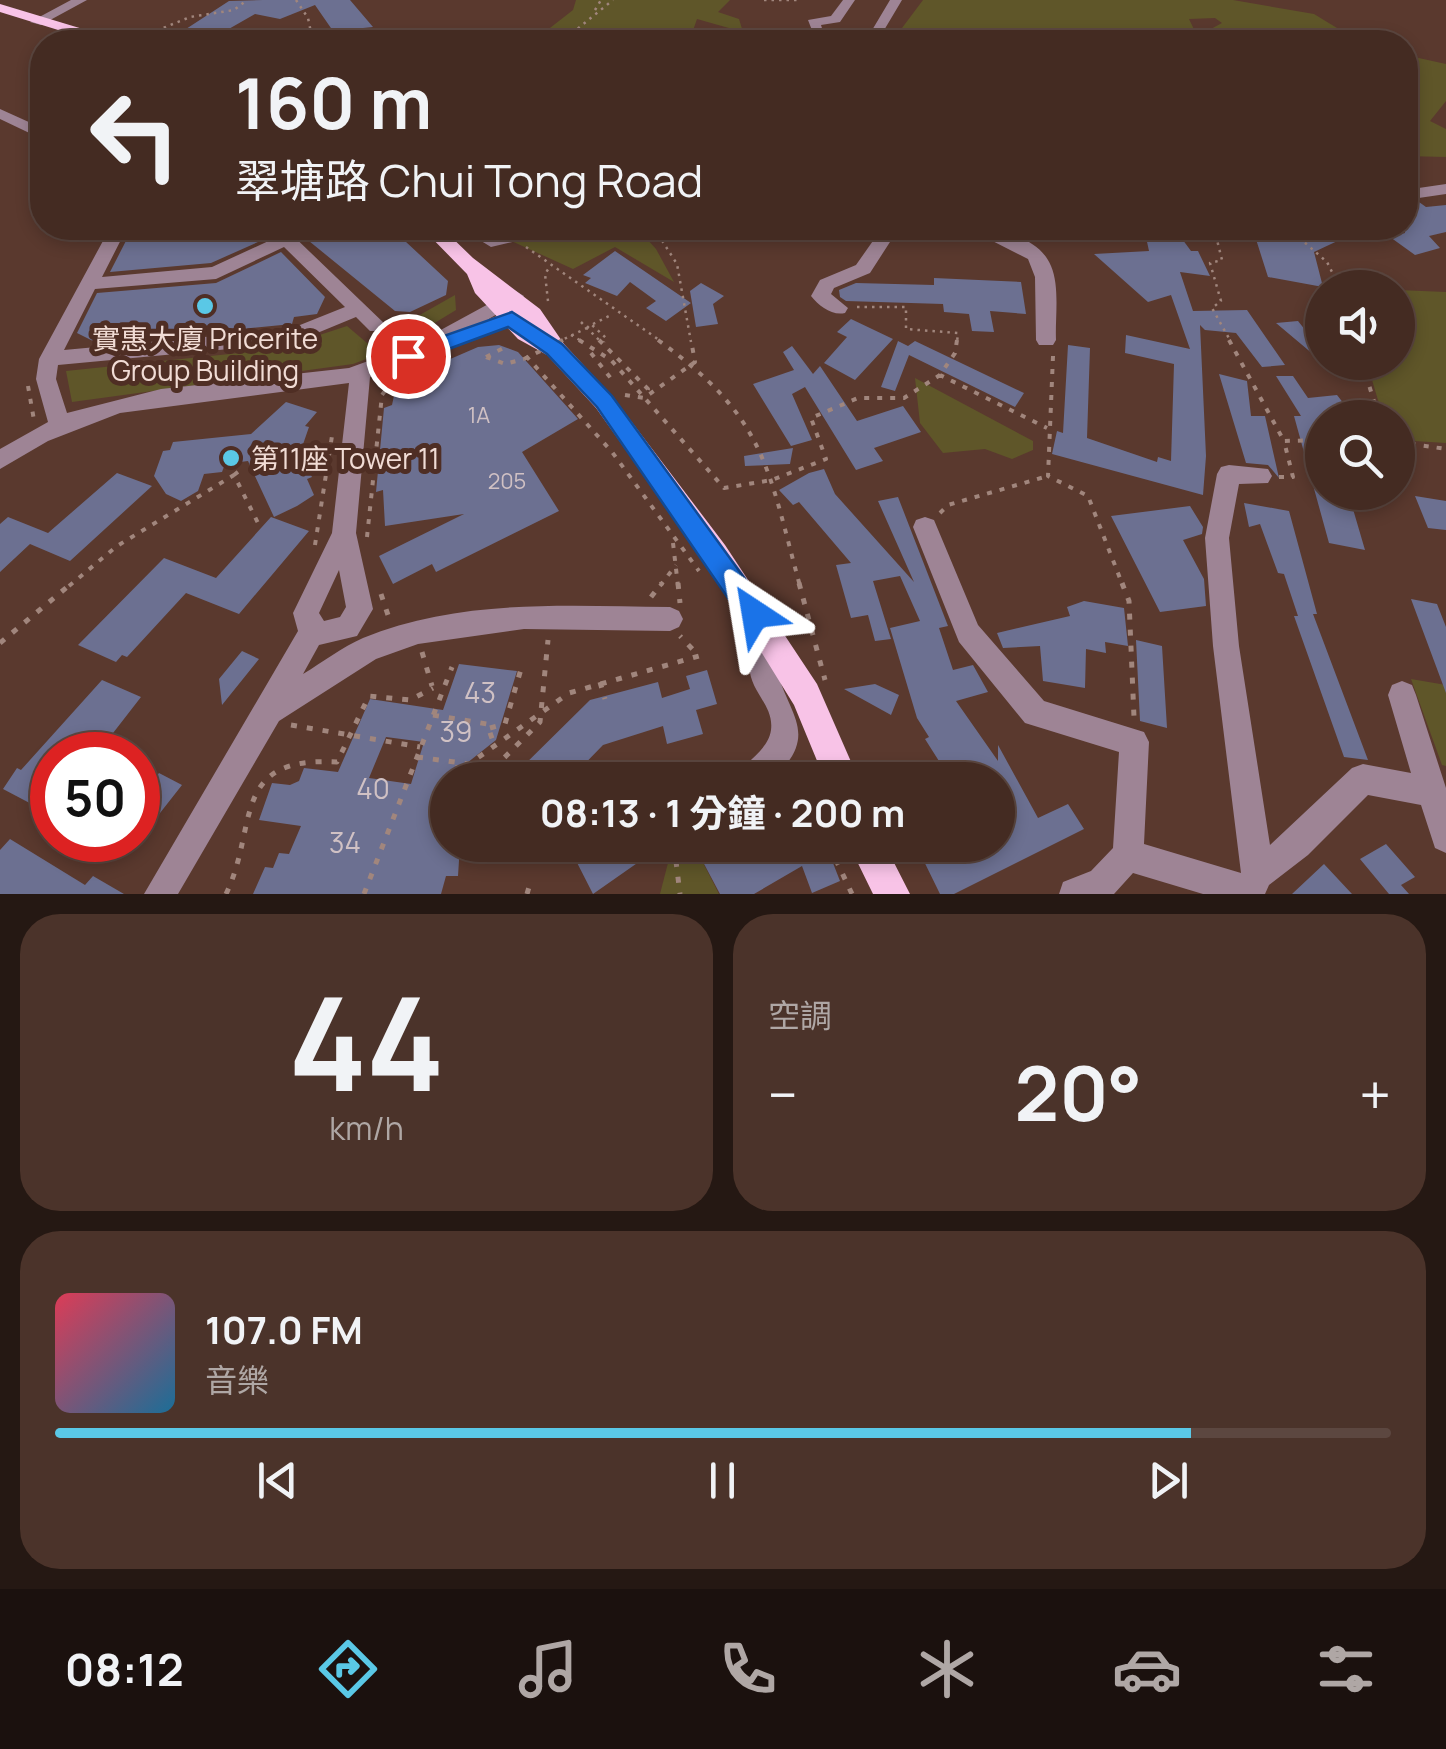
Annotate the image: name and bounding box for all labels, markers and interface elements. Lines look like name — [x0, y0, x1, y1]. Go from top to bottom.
text: 160 m — [235, 54, 432, 150]
icon: left — [70, 70, 200, 200]
text: 翠塘路 Chui Tong Road — [235, 149, 703, 211]
map controls — [1305, 270, 1415, 510]
button: sound — [1305, 270, 1415, 380]
marker: 實惠大廈 Pricerite Group Building — [194, 295, 216, 317]
pin — [366, 314, 451, 399]
place label: 實惠大廈 Pricerite Group Building — [92, 319, 318, 389]
icon: arrive — [381, 329, 436, 384]
house number: 1A — [468, 400, 490, 430]
button: search — [1305, 400, 1415, 510]
place label: 第11座 Tower 11 — [251, 439, 440, 477]
marker: 第11座 Tower 11 — [220, 447, 242, 469]
house number: 205 — [488, 466, 526, 496]
position arrow — [703, 562, 807, 666]
house number: 43 — [464, 673, 496, 711]
house number: 39 — [440, 712, 472, 750]
speed limit sign: 50 — [30, 732, 160, 862]
house number: 40 — [356, 769, 390, 807]
text: 08:13 · 1 分鐘 · 200 m — [540, 786, 905, 838]
house number: 34 — [329, 823, 361, 861]
text: 44 — [288, 952, 445, 1130]
text: 空調 — [768, 993, 832, 1037]
text: 20° — [1015, 1041, 1142, 1144]
text: − — [768, 1056, 798, 1132]
text: + — [1359, 1056, 1391, 1132]
text: km/h — [329, 1106, 404, 1150]
text: 107.0 FM — [205, 1303, 363, 1355]
text: 音樂 — [205, 1358, 269, 1402]
icon: previous — [250, 1453, 305, 1508]
icon: pause — [695, 1453, 750, 1508]
icon: next — [1141, 1453, 1196, 1508]
icon: directions — [313, 1634, 383, 1704]
icon: music — [513, 1634, 583, 1704]
icon: phone — [713, 1634, 783, 1704]
icon: climate — [912, 1634, 982, 1704]
icon: car — [1112, 1634, 1182, 1704]
icon: filters — [1311, 1634, 1381, 1704]
text: 08:12 — [65, 1638, 184, 1700]

